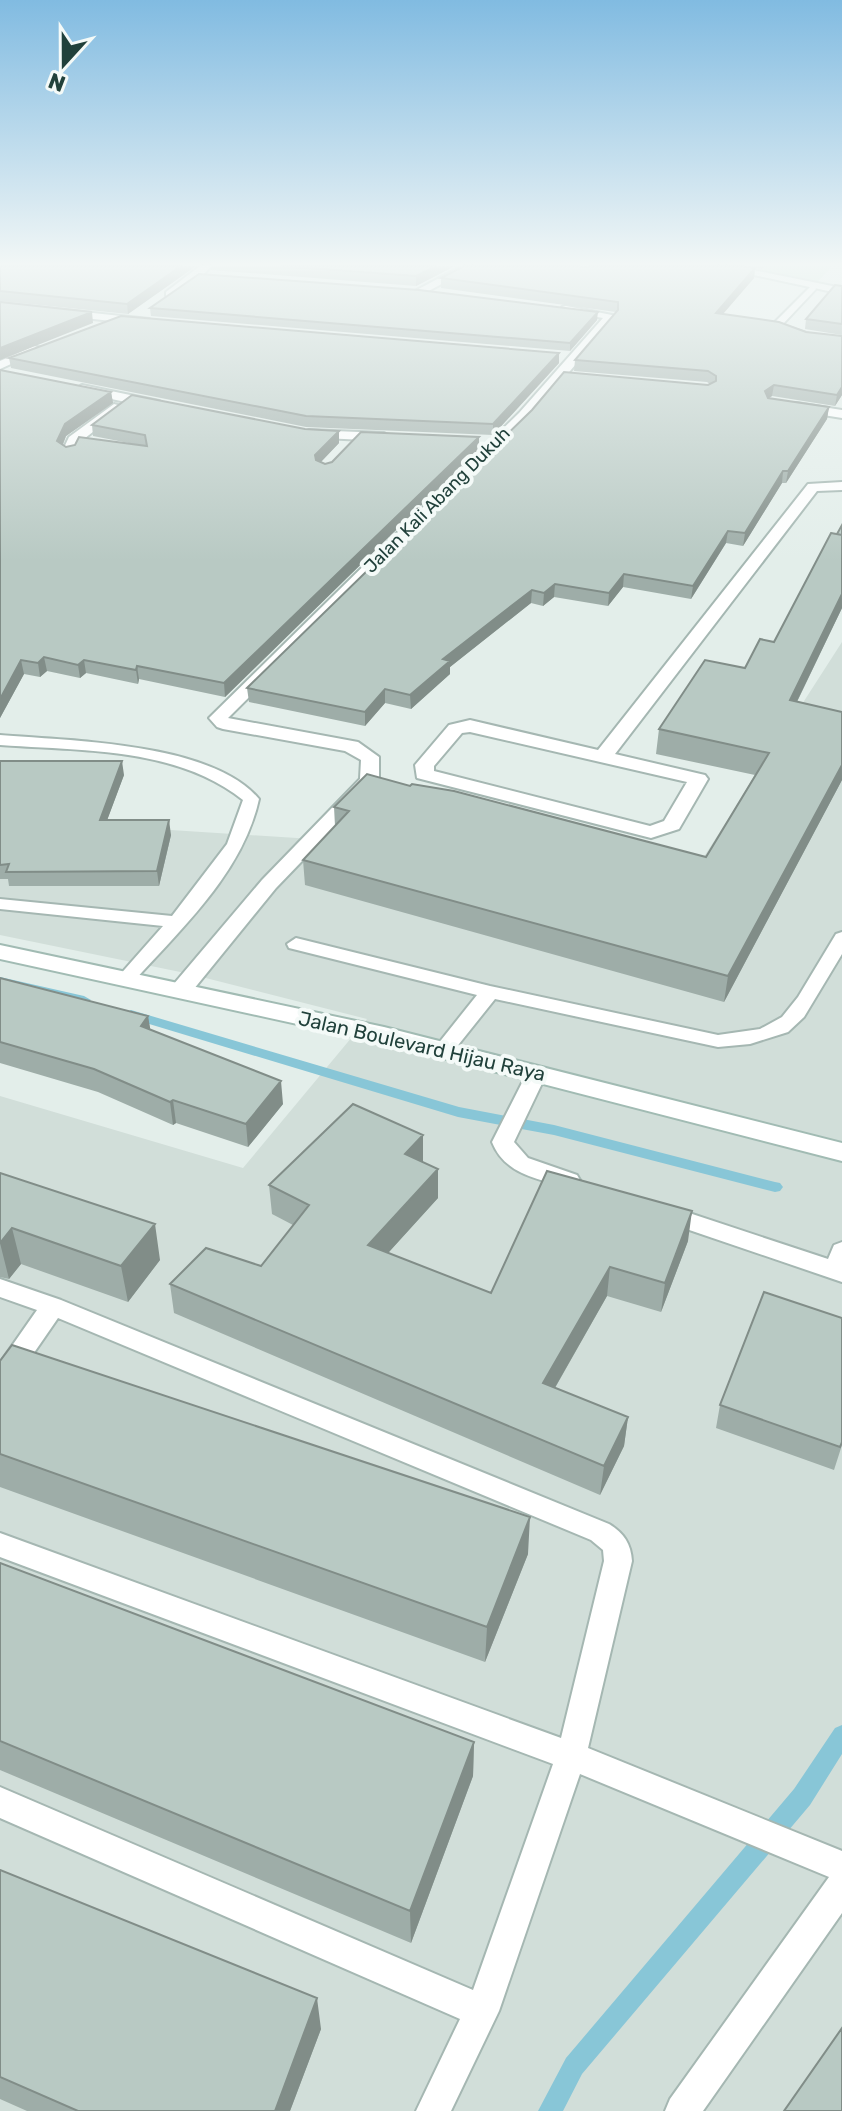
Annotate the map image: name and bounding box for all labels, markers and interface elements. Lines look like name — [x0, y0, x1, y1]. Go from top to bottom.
north arrow — [24, 24, 104, 104]
text: N — [45, 67, 69, 98]
street label: Jalan Kali Abang Dukuh — [359, 422, 515, 578]
street label: Jalan Boulevard Hijau Raya — [296, 1006, 548, 1086]

